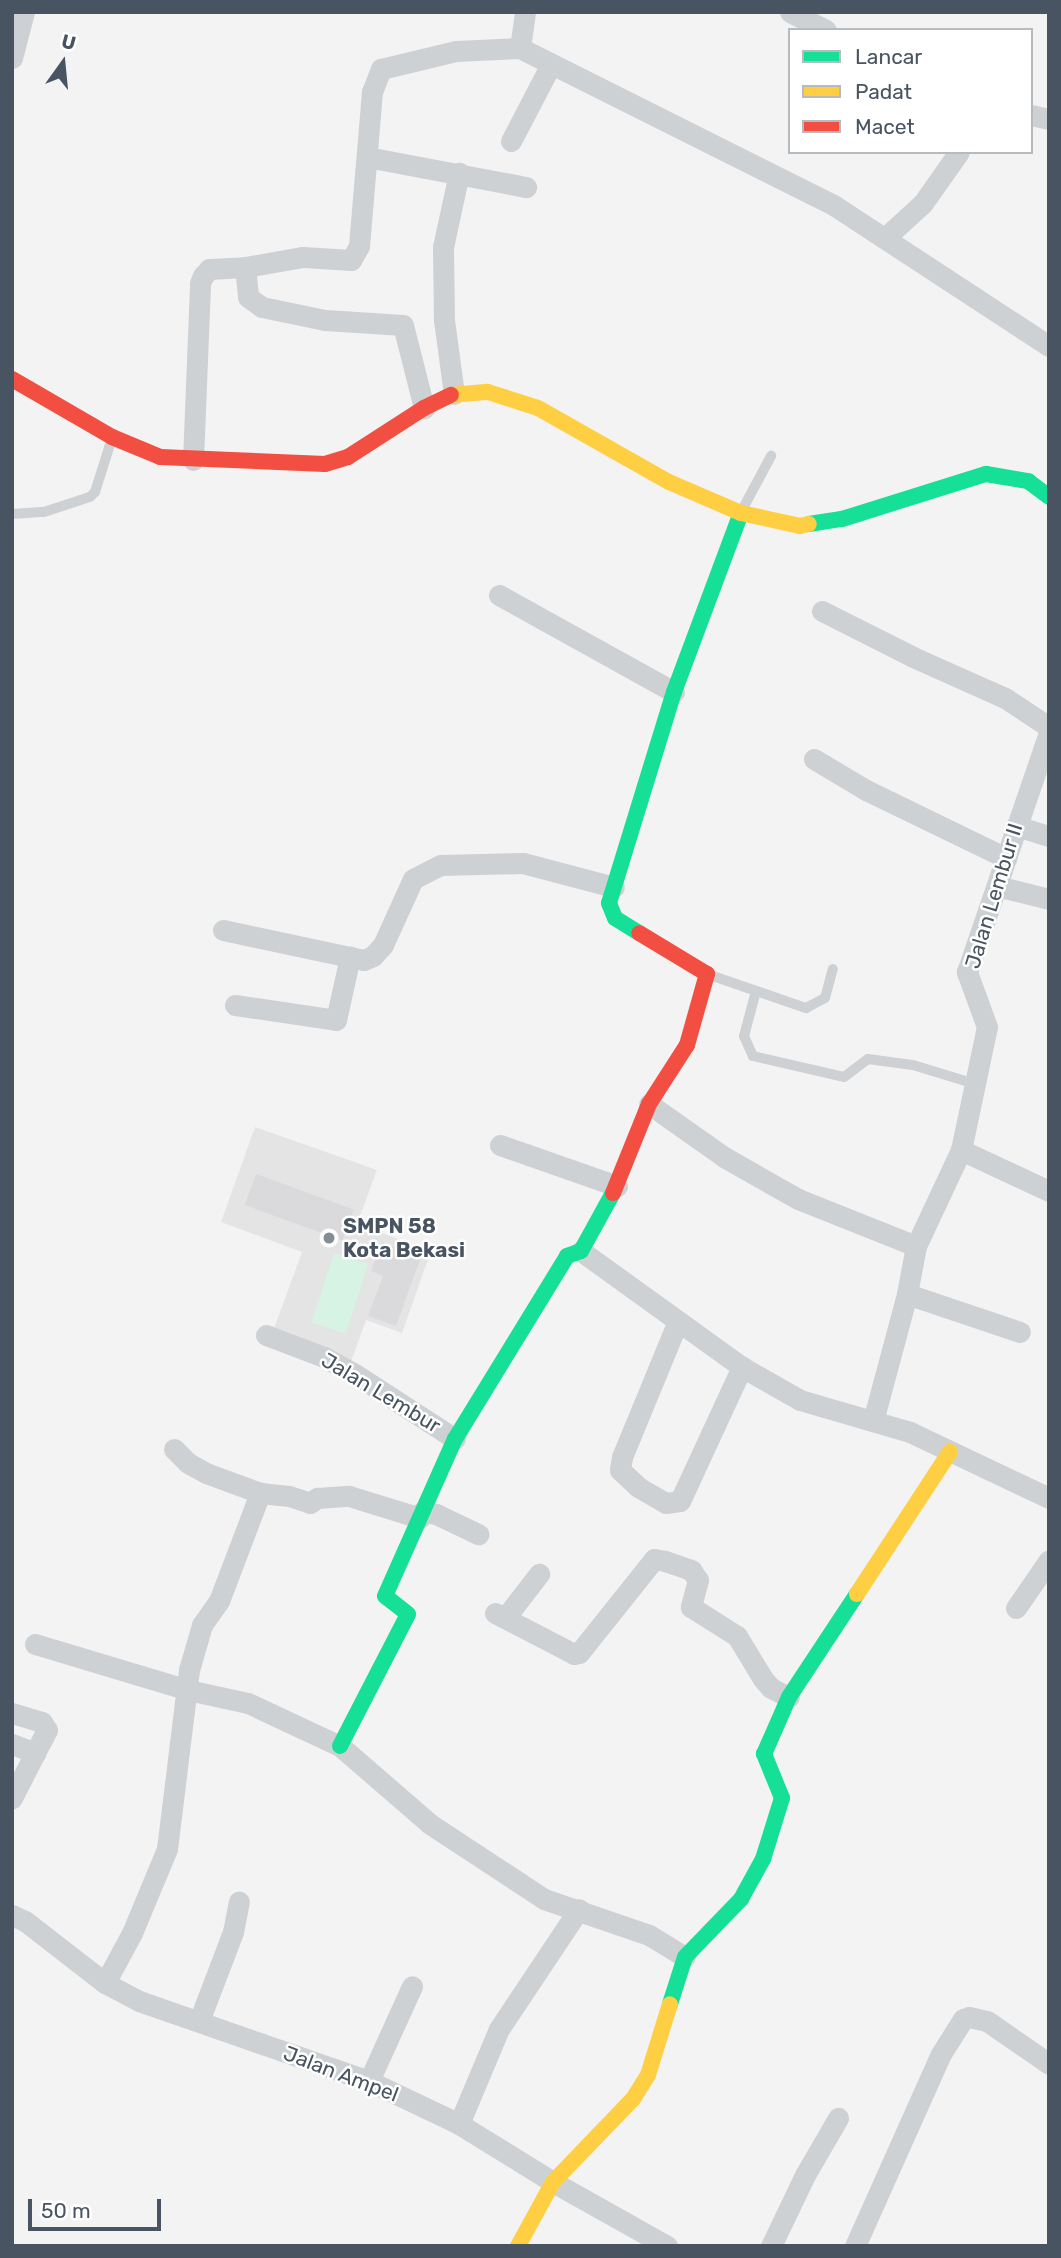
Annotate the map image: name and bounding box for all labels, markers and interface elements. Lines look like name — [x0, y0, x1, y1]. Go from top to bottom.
north arrow — [28, 28, 98, 98]
legend — [788, 28, 1033, 154]
text: U — [59, 29, 78, 55]
text: Lancar — [855, 44, 922, 69]
text: Padat — [855, 79, 912, 104]
text: Macet — [855, 114, 915, 139]
street label: Jalan Lembur II — [960, 820, 1028, 972]
place label: SMPN 58 Kota Bekasi — [343, 1213, 465, 1263]
marker: SMPN 58 Kota Bekasi — [321, 1230, 337, 1246]
street label: Jalan Lembur — [317, 1348, 445, 1438]
street label: Jalan Ampel — [280, 2040, 402, 2108]
scale bar — [32, 2184, 164, 2228]
text: 50 m — [41, 2198, 91, 2223]

